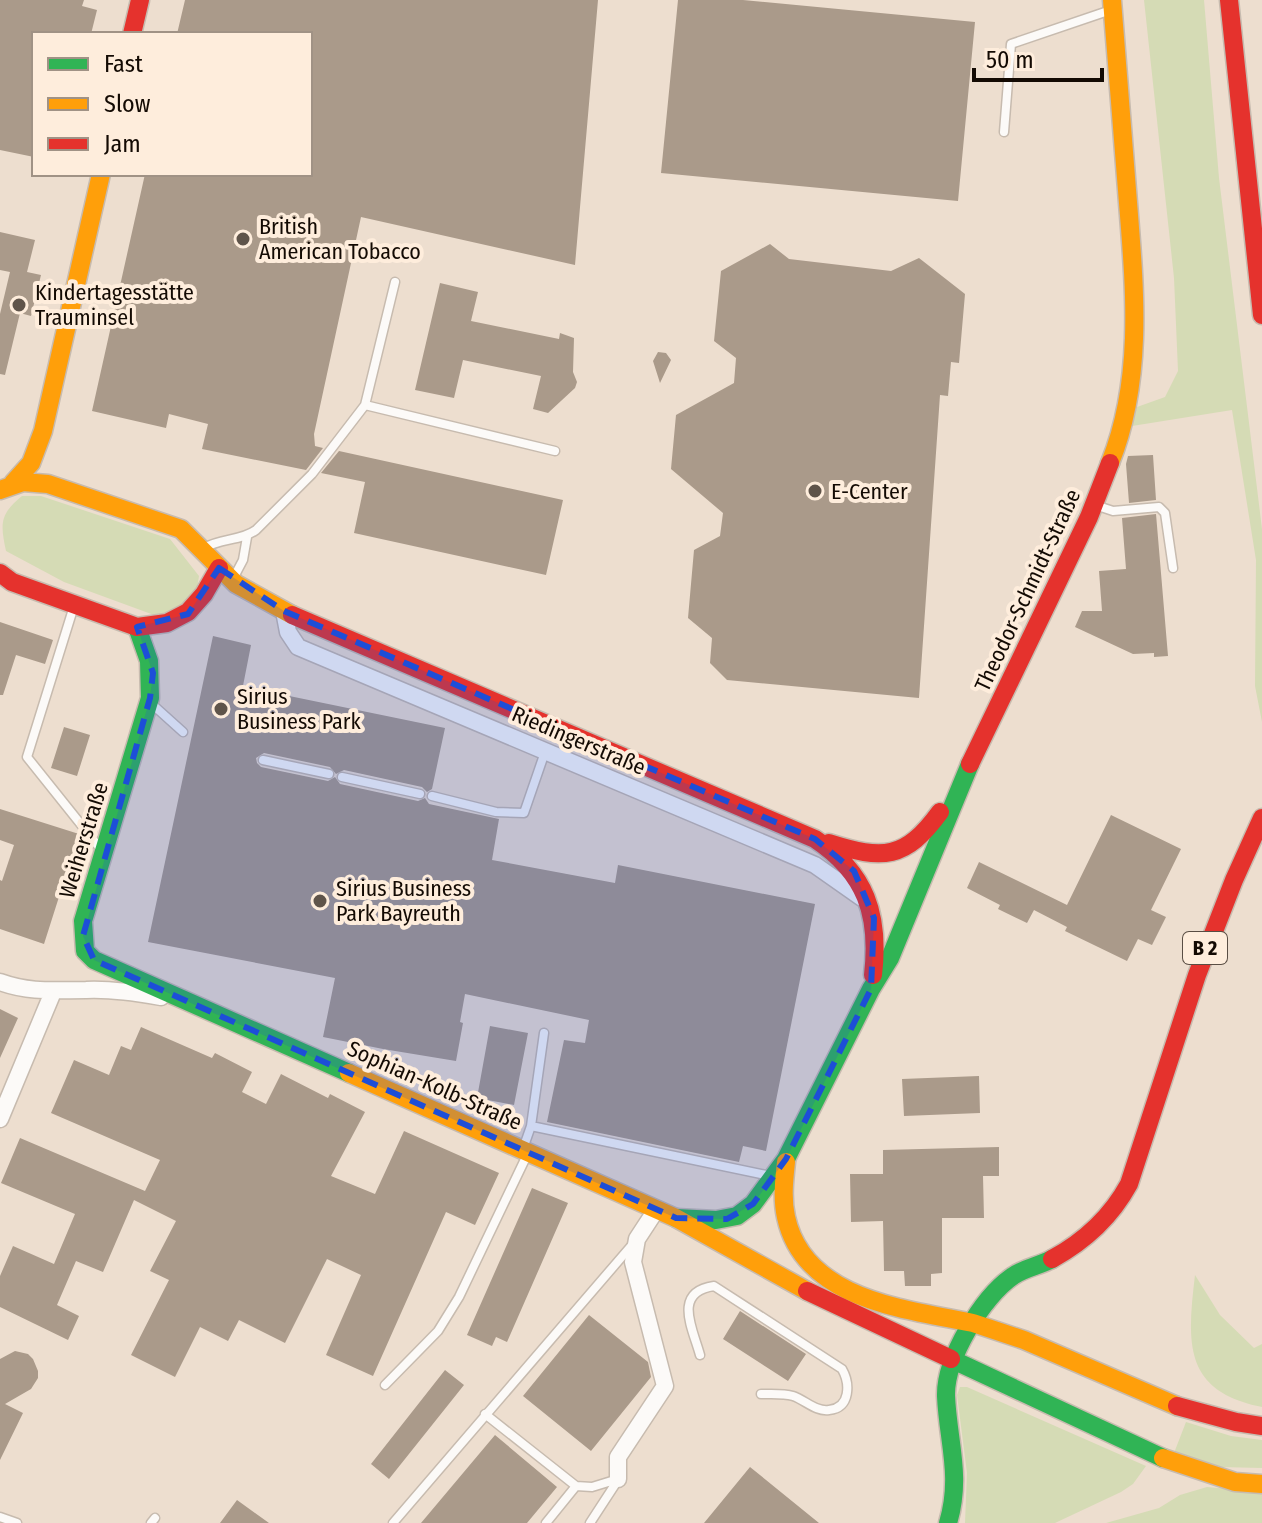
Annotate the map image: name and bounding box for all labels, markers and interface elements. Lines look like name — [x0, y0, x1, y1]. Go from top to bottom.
legend — [32, 32, 312, 176]
scale bar — [974, 32, 1102, 82]
text: 50 m — [986, 46, 1034, 74]
text: Fast — [104, 50, 143, 78]
text: Slow — [104, 90, 151, 118]
text: Jam — [104, 130, 141, 158]
place label: British American Tobacco — [259, 213, 421, 265]
marker: British American Tobacco — [234, 230, 252, 248]
place label: Kindertagesstätte Trauminsel — [35, 279, 194, 331]
marker: Kindertagesstätte Trauminsel — [10, 296, 28, 314]
place label: E-Center — [831, 478, 908, 505]
marker: E-Center — [806, 482, 824, 500]
street label: Theodor-Schmidt-Straße — [969, 485, 1086, 696]
place label: Sirius Business Park — [237, 683, 361, 735]
marker: Sirius Business Park — [212, 700, 230, 718]
street label: Riedingerstraße — [508, 700, 650, 781]
street label: Weiherstraße — [53, 779, 114, 901]
place label: Sirius Business Park Bayreuth — [336, 875, 471, 927]
marker: Sirius Business Park Bayreuth — [311, 892, 329, 910]
road number: B 2 — [1183, 932, 1227, 964]
street label: Sophian-Kolb-Straße — [343, 1035, 526, 1136]

